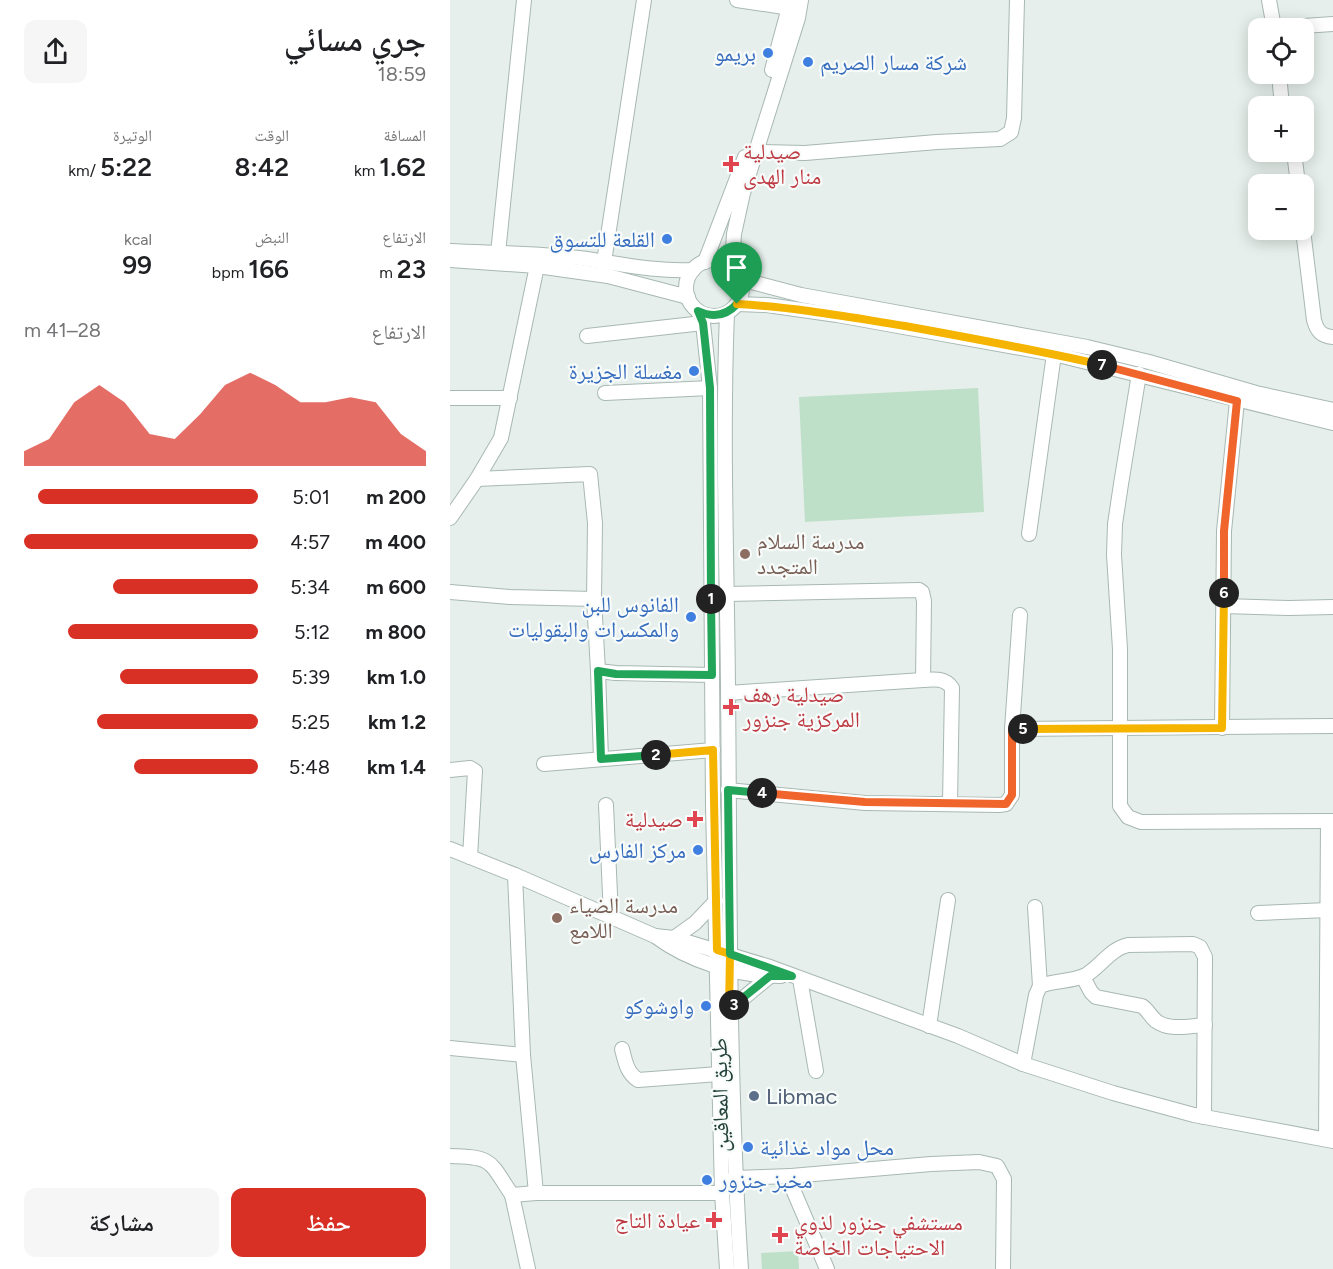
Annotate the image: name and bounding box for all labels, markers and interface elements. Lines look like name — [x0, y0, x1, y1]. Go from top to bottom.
map controls — [1248, 18, 1314, 240]
button: locate — [1248, 18, 1314, 84]
button: share — [24, 20, 87, 83]
text: جري مسائي — [284, 20, 426, 59]
place label: بريمو — [714, 40, 756, 67]
marker: بريمو — [761, 46, 775, 60]
place label: شركة مسار الصريم — [820, 49, 967, 77]
marker: شركة مسار الصريم — [801, 55, 815, 69]
text: 18:59 — [378, 62, 426, 86]
button: + — [1248, 96, 1314, 162]
text: الوتيرة — [113, 126, 152, 145]
text: الوقت — [255, 126, 289, 145]
text: المسافة — [384, 126, 426, 145]
place label: صيدلية منار الهدى — [743, 138, 821, 190]
text: 5:22 — [100, 151, 152, 183]
text: 8:42 — [235, 151, 289, 183]
text: 1.62 — [379, 151, 426, 183]
marker: صيدلية منار الهدى — [724, 157, 738, 171]
text: /km — [68, 161, 100, 180]
text: km — [354, 161, 379, 180]
button: − — [1248, 174, 1314, 240]
place label: القلعة للتسوق — [550, 226, 655, 253]
text: النبض — [255, 228, 289, 247]
text: الارتفاع — [382, 228, 426, 247]
text: kcal — [124, 230, 152, 249]
marker: القلعة للتسوق — [660, 232, 674, 246]
pin — [711, 242, 762, 304]
text: 99 — [122, 249, 152, 281]
icon: arrive — [720, 251, 753, 284]
text: 166 — [248, 253, 289, 285]
text: 23 — [397, 253, 426, 285]
text: bpm — [212, 263, 248, 282]
text: m — [379, 263, 397, 282]
text: 28–41 m — [24, 318, 101, 342]
text: الارتفاع — [371, 320, 426, 344]
pin: 7 — [1087, 350, 1117, 380]
text: 7 — [1098, 355, 1106, 374]
place label: مغسلة الجزيرة — [569, 358, 682, 385]
marker: مغسلة الجزيرة — [687, 364, 701, 378]
text: 5:01 — [292, 485, 330, 509]
text: 200 m — [366, 485, 426, 509]
place label: مدرسة السلام المتجدد — [757, 528, 864, 580]
text: 4:57 — [290, 530, 330, 554]
text: 400 m — [365, 530, 426, 554]
marker: مدرسة السلام المتجدد — [738, 547, 752, 561]
text: 5:34 — [290, 575, 330, 599]
text: 600 m — [366, 575, 426, 599]
pin: 6 — [1209, 578, 1239, 608]
text: 6 — [1219, 583, 1229, 602]
pin: 1 — [696, 584, 726, 614]
text: 1 — [708, 589, 714, 608]
place label: الفانوس للبن والمكسرات والبقوليات — [508, 591, 679, 643]
marker: الفانوس للبن والمكسرات والبقوليات — [684, 610, 698, 624]
text: 5:12 — [294, 620, 330, 644]
text: 800 m — [366, 620, 426, 644]
text: 5:39 — [291, 665, 330, 689]
text: 1.0 km — [367, 665, 426, 689]
place label: صيدلية رهف المركزية جنزور — [742, 681, 860, 733]
marker: صيدلية رهف المركزية جنزور — [724, 700, 738, 714]
text: 5:25 — [291, 710, 330, 734]
text: 1.2 km — [368, 710, 426, 734]
pin: 5 — [1008, 714, 1038, 744]
text: 5 — [1018, 719, 1028, 738]
pin: 2 — [641, 740, 671, 770]
text: 2 — [651, 745, 661, 764]
text: 5:48 — [289, 755, 330, 779]
text: 1.4 km — [367, 755, 426, 779]
pin: 4 — [747, 778, 777, 808]
text: 4 — [757, 783, 767, 802]
place label: صيدلية — [625, 806, 683, 833]
marker: صيدلية — [688, 812, 702, 826]
place label: مركز الفارس — [589, 837, 686, 864]
marker: مركز الفارس — [691, 843, 705, 857]
place label: مدرسة الضياء اللامع — [569, 892, 678, 944]
marker: مدرسة الضياء اللامع — [550, 911, 564, 925]
pin: 3 — [719, 990, 749, 1020]
place label: واوشوكو — [624, 993, 694, 1020]
text: 3 — [730, 995, 738, 1014]
marker: واوشوكو — [699, 999, 713, 1013]
street label: طريق المعاقين — [706, 1038, 734, 1152]
place label: Libmac — [766, 1083, 837, 1110]
marker: Libmac — [747, 1089, 761, 1103]
place label: محل مواد غذائية — [760, 1134, 894, 1161]
marker: محل مواد غذائية — [741, 1140, 755, 1154]
place label: مخبز جنزور — [718, 1167, 813, 1194]
marker: مخبز جنزور — [700, 1173, 714, 1187]
button: مشاركة — [24, 1188, 219, 1257]
button: حفظ — [231, 1188, 426, 1257]
place label: عيادة التاج — [615, 1207, 700, 1234]
place label: مستشفي جنزور لذوي الاحتياجات الخاصة — [794, 1209, 963, 1261]
marker: عيادة التاج — [705, 1211, 723, 1229]
marker: مستشفي جنزور لذوي الاحتياجات الخاصة — [771, 1226, 789, 1244]

